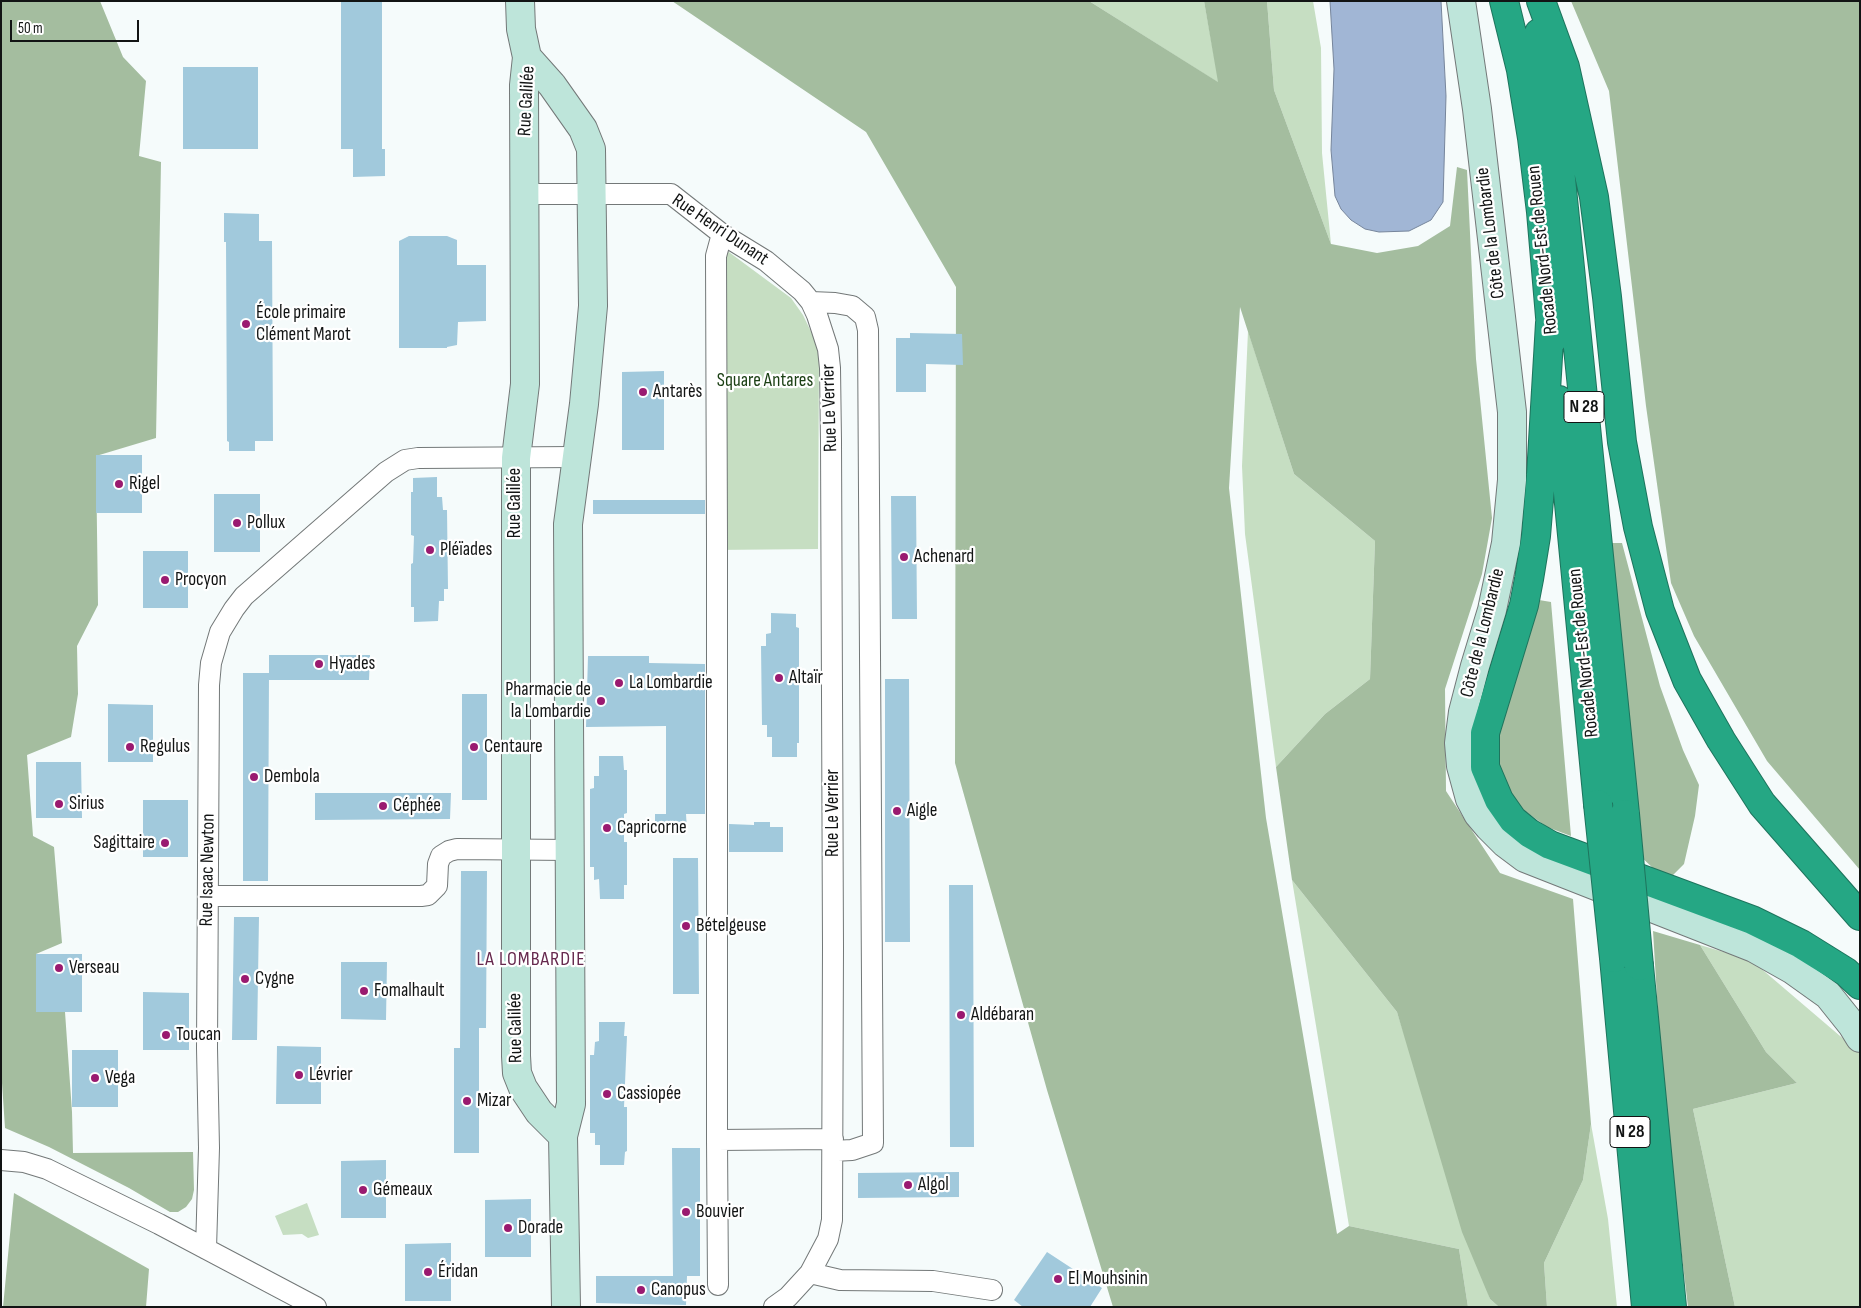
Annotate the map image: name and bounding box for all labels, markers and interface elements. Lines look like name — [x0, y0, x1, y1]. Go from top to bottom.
scale bar — [12, 10, 141, 42]
text: 50 m — [18, 19, 43, 38]
street label: Rue Galilée — [514, 65, 540, 137]
street label: Rocade Nord-Est de Rouen — [1523, 165, 1563, 335]
street label: Côte de la Lombardie — [1472, 166, 1510, 300]
street label: Rue Henri Dunant — [667, 189, 773, 271]
place label: École primaire Clément Marot — [256, 302, 351, 346]
marker: École primaire Clément Marot — [240, 318, 252, 330]
street label: Rue Le Verrier — [817, 364, 843, 452]
park label: Square Antares — [717, 370, 813, 392]
place label: Antarès — [653, 381, 702, 403]
marker: Antarès — [637, 386, 649, 398]
road number: N 28 — [1564, 392, 1604, 422]
street label: Rue Galilée — [504, 468, 526, 538]
place label: Rigel — [129, 473, 160, 495]
marker: Rigel — [113, 478, 125, 490]
place label: Pollux — [247, 512, 285, 534]
marker: Pollux — [231, 517, 243, 529]
place label: Pléïades — [440, 539, 492, 561]
marker: Pléïades — [424, 544, 436, 556]
place label: Achenard — [914, 546, 974, 568]
marker: Achenard — [898, 551, 910, 563]
street label: Côte de la Lombardie — [1456, 566, 1510, 700]
street label: Rocade Nord-Est de Rouen — [1564, 568, 1604, 738]
place label: Procyon — [175, 569, 227, 591]
marker: Procyon — [159, 574, 171, 586]
place label: Hyades — [329, 653, 375, 675]
marker: Hyades — [313, 658, 325, 670]
place label: Altaïr — [789, 667, 823, 689]
place label: La Lombardie — [629, 672, 713, 694]
marker: Altaïr — [773, 672, 785, 684]
marker: La Lombardie — [613, 677, 625, 689]
place label: Pharmacie de la Lombardie — [505, 679, 591, 723]
marker: Pharmacie de la Lombardie — [595, 695, 607, 707]
place label: Regulus — [140, 736, 190, 758]
place label: Centaure — [484, 736, 543, 758]
marker: Regulus — [124, 741, 136, 753]
marker: Centaure — [468, 741, 480, 753]
place label: Dembola — [264, 766, 320, 788]
street label: Rue Le Verrier — [822, 769, 844, 857]
marker: Dembola — [248, 771, 260, 783]
place label: Sirius — [69, 793, 104, 815]
place label: Céphée — [393, 795, 441, 817]
marker: Sirius — [53, 798, 65, 810]
marker: Céphée — [377, 800, 389, 812]
place label: Aigle — [907, 800, 937, 822]
marker: Aigle — [891, 805, 903, 817]
street label: Rue Isaac Newton — [196, 813, 220, 927]
place label: Capricorne — [617, 817, 687, 839]
marker: Capricorne — [601, 822, 613, 834]
place label: Sagittaire — [93, 832, 155, 854]
marker: Sagittaire — [159, 837, 171, 849]
place label: Bételgeuse — [696, 915, 766, 937]
marker: Bételgeuse — [680, 920, 692, 932]
district label: LA LOMBARDIE — [475, 948, 587, 972]
place label: Verseau — [69, 957, 119, 979]
marker: Verseau — [53, 962, 65, 974]
place label: Cygne — [255, 968, 294, 990]
marker: Cygne — [239, 973, 251, 985]
place label: Fomalhault — [374, 980, 445, 1002]
marker: Fomalhault — [358, 985, 370, 997]
street label: Rue Galilée — [504, 993, 528, 1063]
place label: Aldébaran — [971, 1004, 1034, 1026]
marker: Aldébaran — [955, 1009, 967, 1021]
place label: Toucan — [176, 1024, 221, 1046]
marker: Toucan — [160, 1029, 172, 1041]
place label: Lévrier — [309, 1064, 353, 1086]
place label: Vega — [105, 1067, 135, 1089]
marker: Lévrier — [293, 1069, 305, 1081]
marker: Vega — [89, 1072, 101, 1084]
place label: Cassiopée — [617, 1083, 681, 1105]
marker: Cassiopée — [601, 1088, 613, 1100]
place label: Mizar — [477, 1090, 511, 1112]
marker: Mizar — [461, 1095, 473, 1107]
road number: N 28 — [1610, 1116, 1650, 1148]
place label: Algol — [918, 1174, 949, 1196]
place label: Gémeaux — [373, 1179, 432, 1201]
marker: Algol — [902, 1179, 914, 1191]
marker: Gémeaux — [357, 1184, 369, 1196]
place label: Bouvier — [696, 1201, 744, 1223]
marker: Bouvier — [680, 1206, 692, 1218]
place label: Dorade — [518, 1217, 563, 1239]
marker: Dorade — [502, 1222, 514, 1234]
place label: Éridan — [438, 1261, 478, 1283]
marker: Éridan — [422, 1266, 434, 1278]
place label: El Mouhsinin — [1068, 1268, 1148, 1290]
marker: El Mouhsinin — [1052, 1273, 1064, 1285]
place label: Canopus — [651, 1279, 706, 1301]
marker: Canopus — [635, 1284, 647, 1296]

